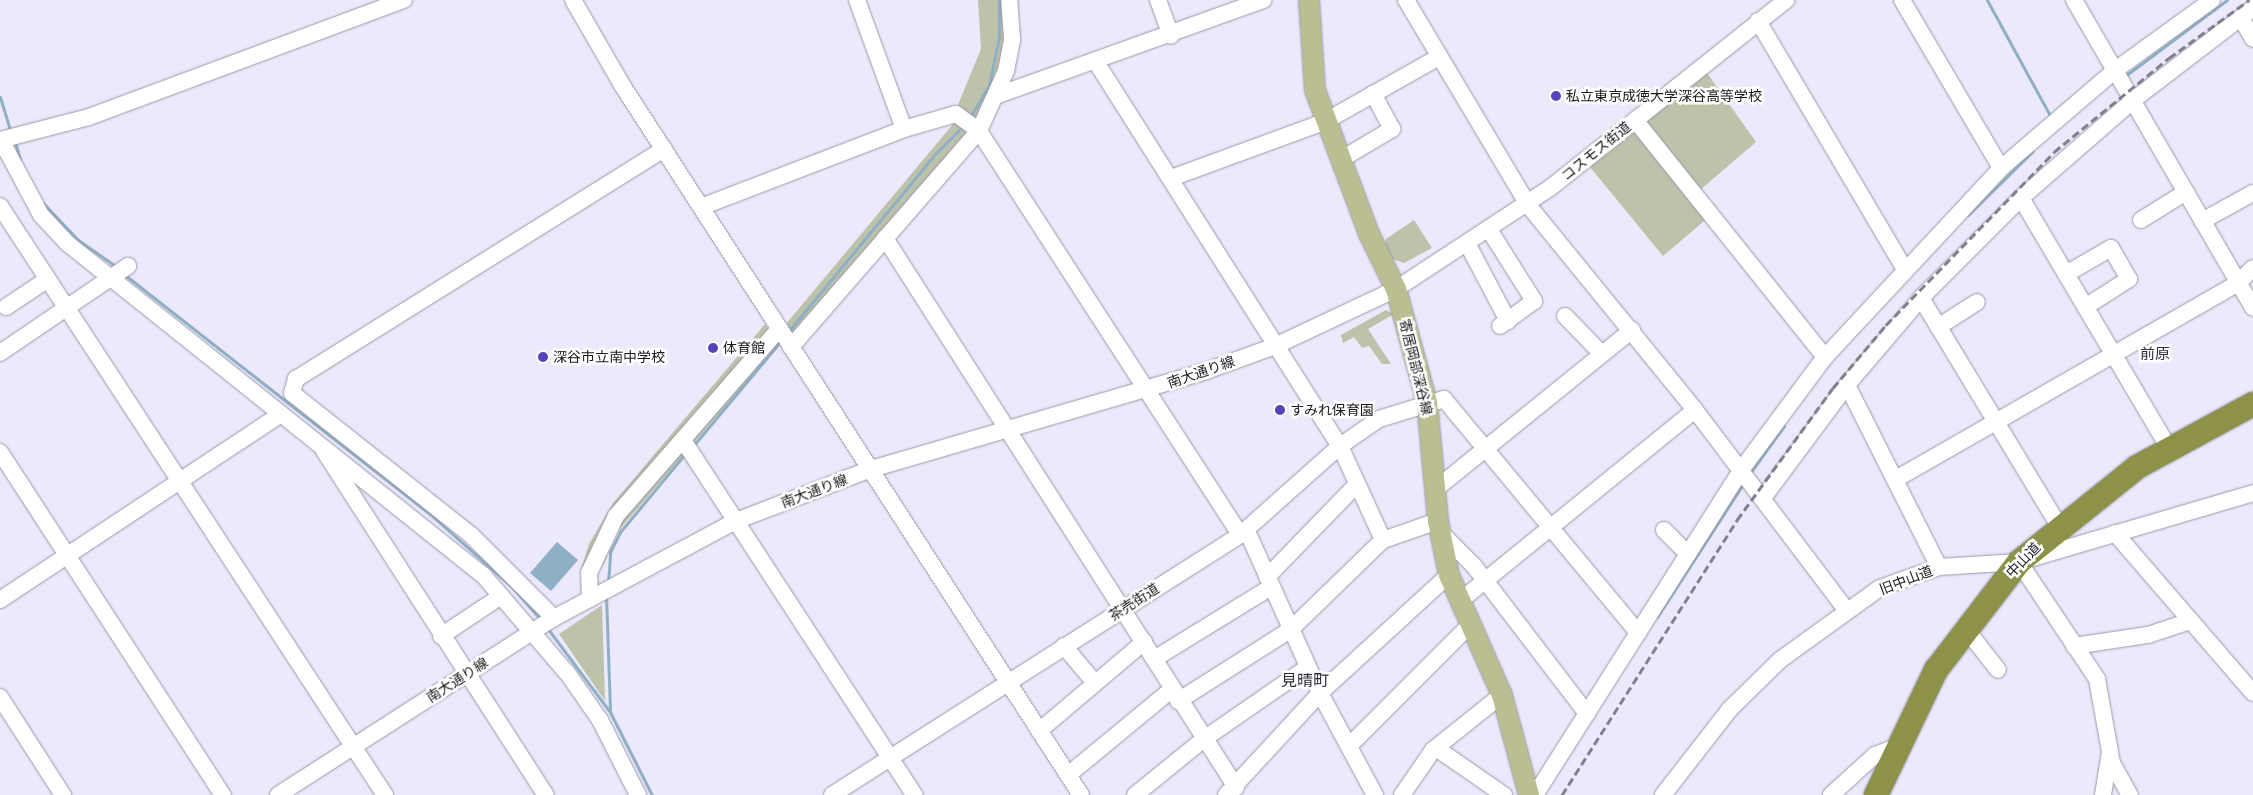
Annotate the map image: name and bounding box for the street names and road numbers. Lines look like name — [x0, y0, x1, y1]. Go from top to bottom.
street label: コスモス街道 — [1558, 118, 1634, 184]
street label: 寄居岡部深谷線 — [1396, 317, 1436, 417]
street label: 南大通り線 — [1165, 353, 1237, 391]
street label: 南大通り線 — [778, 471, 850, 511]
street label: 中山道 — [2002, 539, 2044, 581]
street label: 旧中山道 — [1877, 562, 1935, 598]
street label: 茶売街道 — [1106, 580, 1162, 624]
street label: 南大通り線 — [423, 654, 491, 706]

